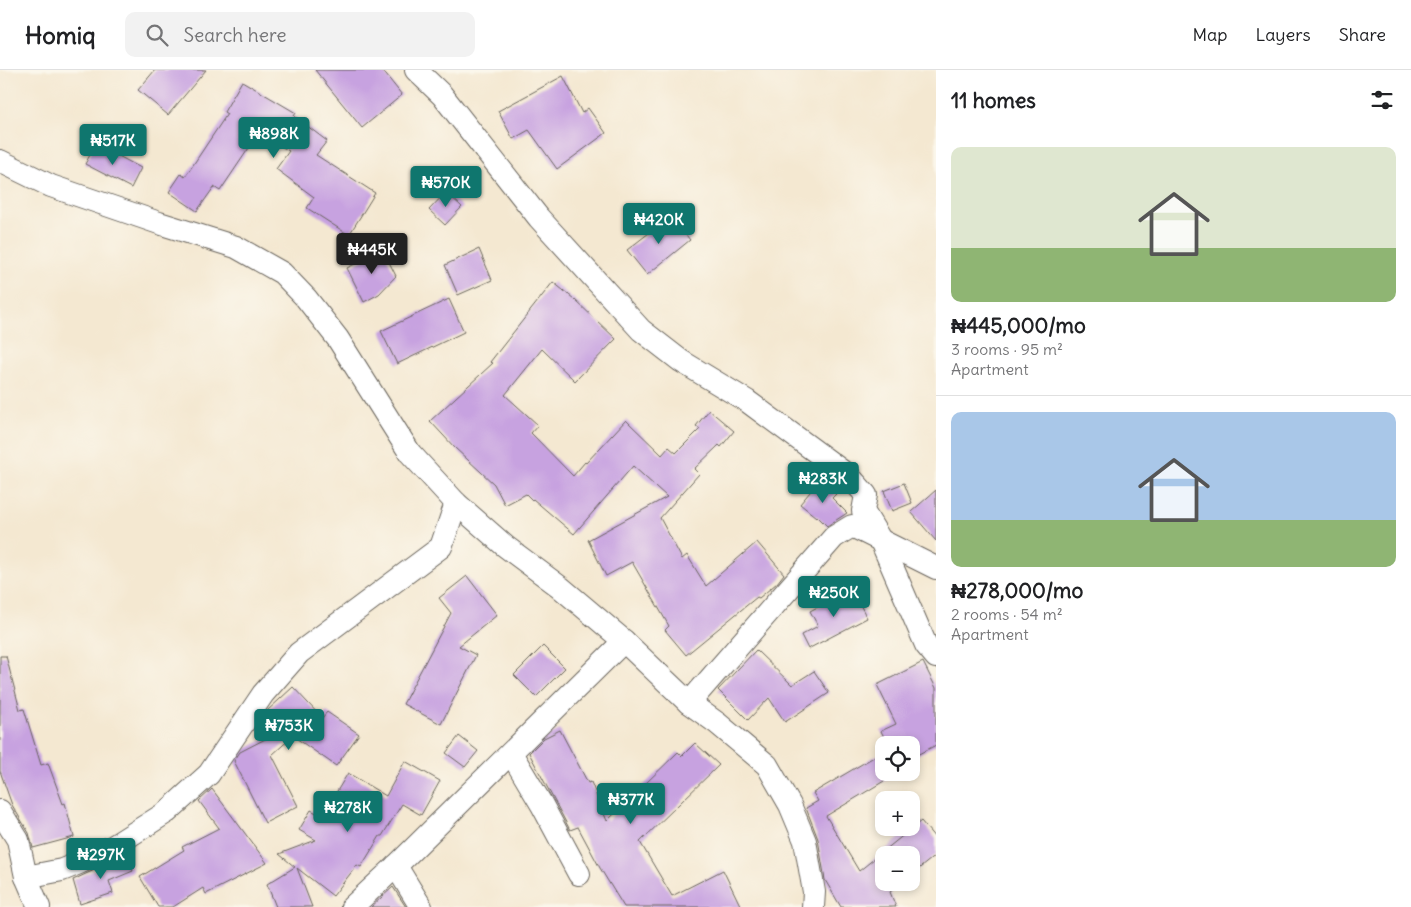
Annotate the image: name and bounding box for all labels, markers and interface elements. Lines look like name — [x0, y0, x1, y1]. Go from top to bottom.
search box — [125, 12, 475, 57]
text: Homiq — [25, 20, 95, 50]
icon: search — [143, 21, 171, 49]
text: Search here — [183, 23, 286, 47]
text: Map — [1192, 23, 1227, 46]
text: Layers — [1255, 23, 1311, 46]
text: Share — [1339, 23, 1386, 46]
icon: filters — [1368, 86, 1396, 114]
text: 11 homes — [951, 87, 1036, 114]
pin: ₦898K — [239, 116, 309, 159]
text: ₦898K — [249, 123, 299, 143]
pin: ₦517K — [78, 124, 148, 166]
text: ₦517K — [91, 130, 135, 150]
pin: ₦570K — [411, 166, 481, 208]
text: ₦570K — [421, 172, 471, 192]
icon: home — [1129, 179, 1219, 269]
pin: ₦420K — [624, 202, 694, 245]
text: ₦420K — [634, 209, 684, 229]
pin: ₦445K — [337, 232, 407, 275]
text: ₦445K — [347, 239, 397, 259]
text: ₦445,000/mo — [951, 312, 1086, 339]
text: 3 rooms · 95 m² — [951, 339, 1063, 359]
text: Apartment — [951, 359, 1029, 379]
icon: home — [1129, 445, 1219, 535]
pin: ₦283K — [788, 462, 858, 504]
text: ₦283K — [799, 468, 847, 488]
pin: ₦250K — [799, 576, 869, 618]
text: ₦278,000/mo — [951, 577, 1083, 604]
text: ₦250K — [809, 582, 859, 602]
text: 2 rooms · 54 m² — [951, 604, 1063, 624]
text: Apartment — [951, 624, 1029, 644]
pin: ₦753K — [254, 708, 324, 751]
text: ₦753K — [265, 715, 313, 735]
map controls — [875, 736, 920, 891]
button: locate — [875, 736, 920, 781]
pin: ₦377K — [596, 782, 666, 825]
text: ₦377K — [608, 789, 654, 809]
pin: ₦278K — [313, 790, 383, 833]
button: + — [875, 791, 920, 836]
text: ₦278K — [324, 797, 372, 817]
pin: ₦297K — [66, 838, 136, 880]
text: ₦297K — [77, 844, 125, 864]
button: − — [875, 846, 920, 891]

